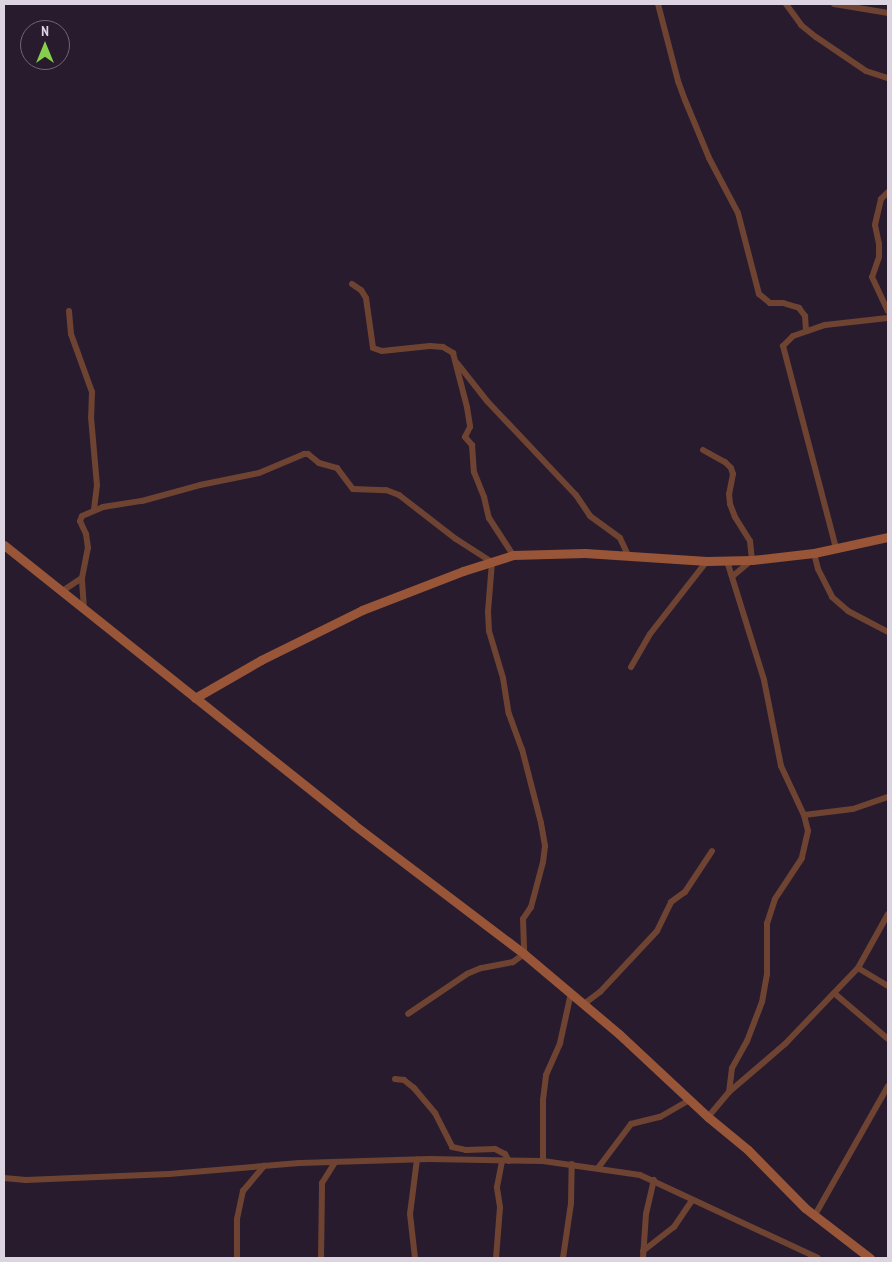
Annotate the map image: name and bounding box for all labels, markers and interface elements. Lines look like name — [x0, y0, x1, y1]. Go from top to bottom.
north arrow — [20, 20, 70, 70]
text: N — [41, 22, 49, 40]

